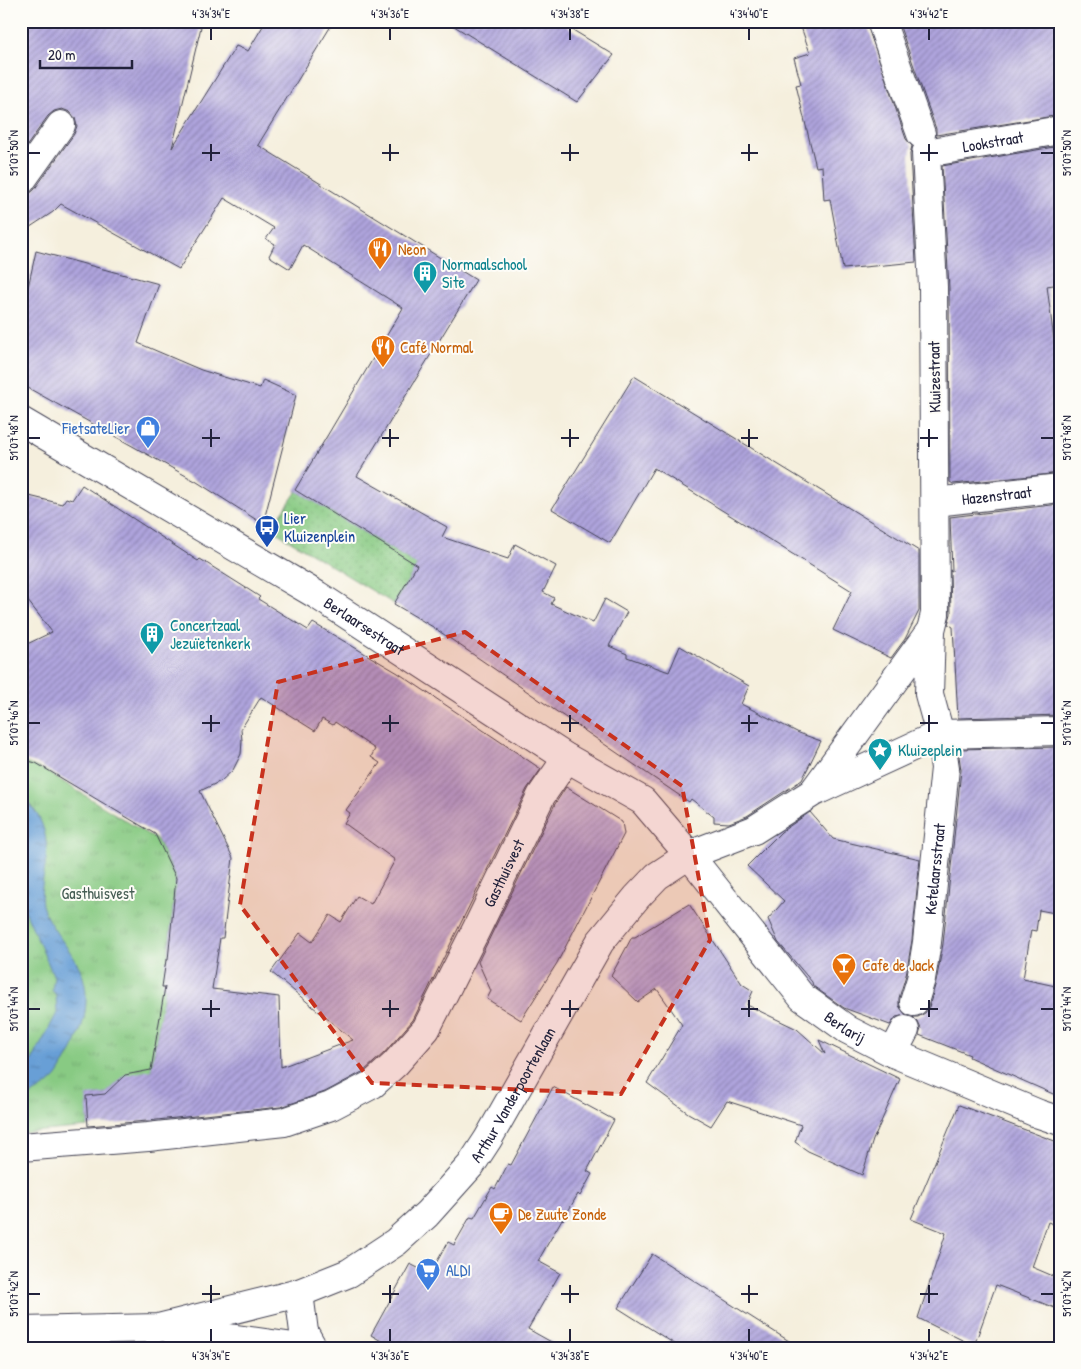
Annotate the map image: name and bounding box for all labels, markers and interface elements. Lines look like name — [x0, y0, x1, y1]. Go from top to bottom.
text: 4°34'34"E — [192, 5, 231, 22]
text: 4°34'36"E — [371, 5, 410, 22]
text: 4°34'38"E — [551, 5, 590, 22]
text: 4°34'40"E — [730, 5, 769, 22]
text: 4°34'42"E — [910, 5, 949, 22]
scale bar — [40, 38, 132, 70]
text: 20 m — [48, 44, 75, 65]
street label: Lookstraat — [961, 125, 1026, 158]
text: 51°07'50"N — [5, 130, 22, 176]
text: 51°07'50"N — [1058, 130, 1075, 176]
restaurant icon: Neon — [367, 236, 393, 270]
place label: Neon — [398, 238, 427, 260]
place label: Normaalschool Site — [442, 253, 528, 293]
building icon: Normaalschool Site — [412, 260, 438, 294]
restaurant icon: Café Normal — [370, 334, 396, 368]
place label: Café Normal — [400, 336, 474, 358]
street label: Kluizestraat — [922, 340, 946, 413]
text: 51°07'48"N — [5, 415, 22, 461]
shop icon: FietsateLier — [135, 415, 161, 449]
text: 51°07'48"N — [1058, 415, 1075, 461]
place label: FietsateLier — [61, 417, 130, 439]
street label: Hazenstraat — [961, 480, 1033, 510]
place label: Lier Kluizenplein — [284, 507, 355, 547]
bus stop icon: Lier Kluizenplein — [254, 514, 280, 548]
street label: Berlaarsestraat — [320, 592, 409, 661]
place label: Concertzaal Jezuïetenkerk — [170, 614, 251, 654]
building icon: Concertzaal Jezuïetenkerk — [139, 621, 165, 655]
text: 51°07'46"N — [5, 701, 22, 745]
text: 51°07'46"N — [1058, 701, 1075, 745]
place icon: Kluizeplein — [867, 737, 893, 771]
place label: Kluizeplein — [898, 739, 962, 761]
street label: Ketelaarsstraat — [919, 822, 950, 916]
street label: Gasthuisvest — [478, 835, 530, 911]
park label: Gasthuisvest — [62, 882, 135, 904]
bar icon: Cafe de Jack — [831, 952, 857, 986]
place label: Cafe de Jack — [862, 954, 935, 976]
text: 51°07'44"N — [5, 987, 22, 1031]
text: 51°07'44"N — [1058, 987, 1075, 1031]
street label: Berlarij — [820, 1006, 869, 1048]
street label: Arthur Vanderpoortenlaan — [465, 1023, 560, 1166]
cafe icon: De Zuute Zonde — [488, 1201, 514, 1235]
place label: De Zuute Zonde — [518, 1203, 607, 1225]
supermarket icon: ALDI — [415, 1257, 441, 1291]
place label: ALDI — [446, 1259, 471, 1281]
text: 51°07'42"N — [5, 1271, 22, 1317]
text: 51°07'42"N — [1058, 1271, 1075, 1317]
text: 4°34'34"E — [192, 1347, 231, 1364]
text: 4°34'36"E — [371, 1347, 410, 1364]
text: 4°34'38"E — [551, 1347, 590, 1364]
text: 4°34'40"E — [730, 1347, 769, 1364]
text: 4°34'42"E — [910, 1347, 949, 1364]

